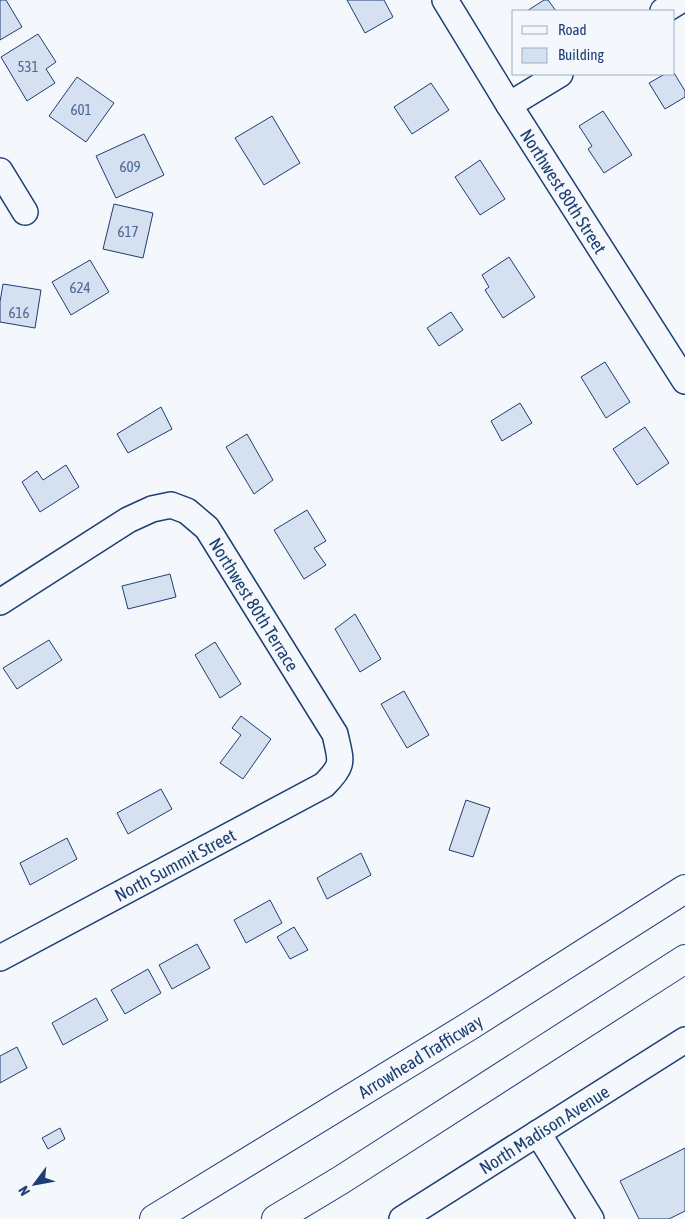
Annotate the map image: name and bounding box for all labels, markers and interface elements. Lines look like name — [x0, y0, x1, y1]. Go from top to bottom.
legend — [512, 10, 675, 75]
text: Road — [558, 21, 587, 38]
text: Building — [558, 46, 604, 63]
house number: 531 — [17, 58, 39, 75]
house number: 601 — [70, 101, 92, 118]
street label: Northwest 80th Street — [516, 125, 611, 257]
house number: 609 — [119, 158, 141, 175]
house number: 617 — [117, 223, 139, 240]
house number: 624 — [69, 279, 91, 296]
house number: 616 — [8, 304, 30, 321]
street label: Northwest 80th Terrace — [205, 534, 304, 675]
street label: North Summit Street — [111, 824, 239, 906]
street label: Arrowhead Trafficway — [354, 1010, 486, 1102]
street label: North Madison Avenue — [475, 1080, 613, 1178]
north arrow — [10, 1159, 60, 1209]
text: N — [15, 1183, 33, 1199]

